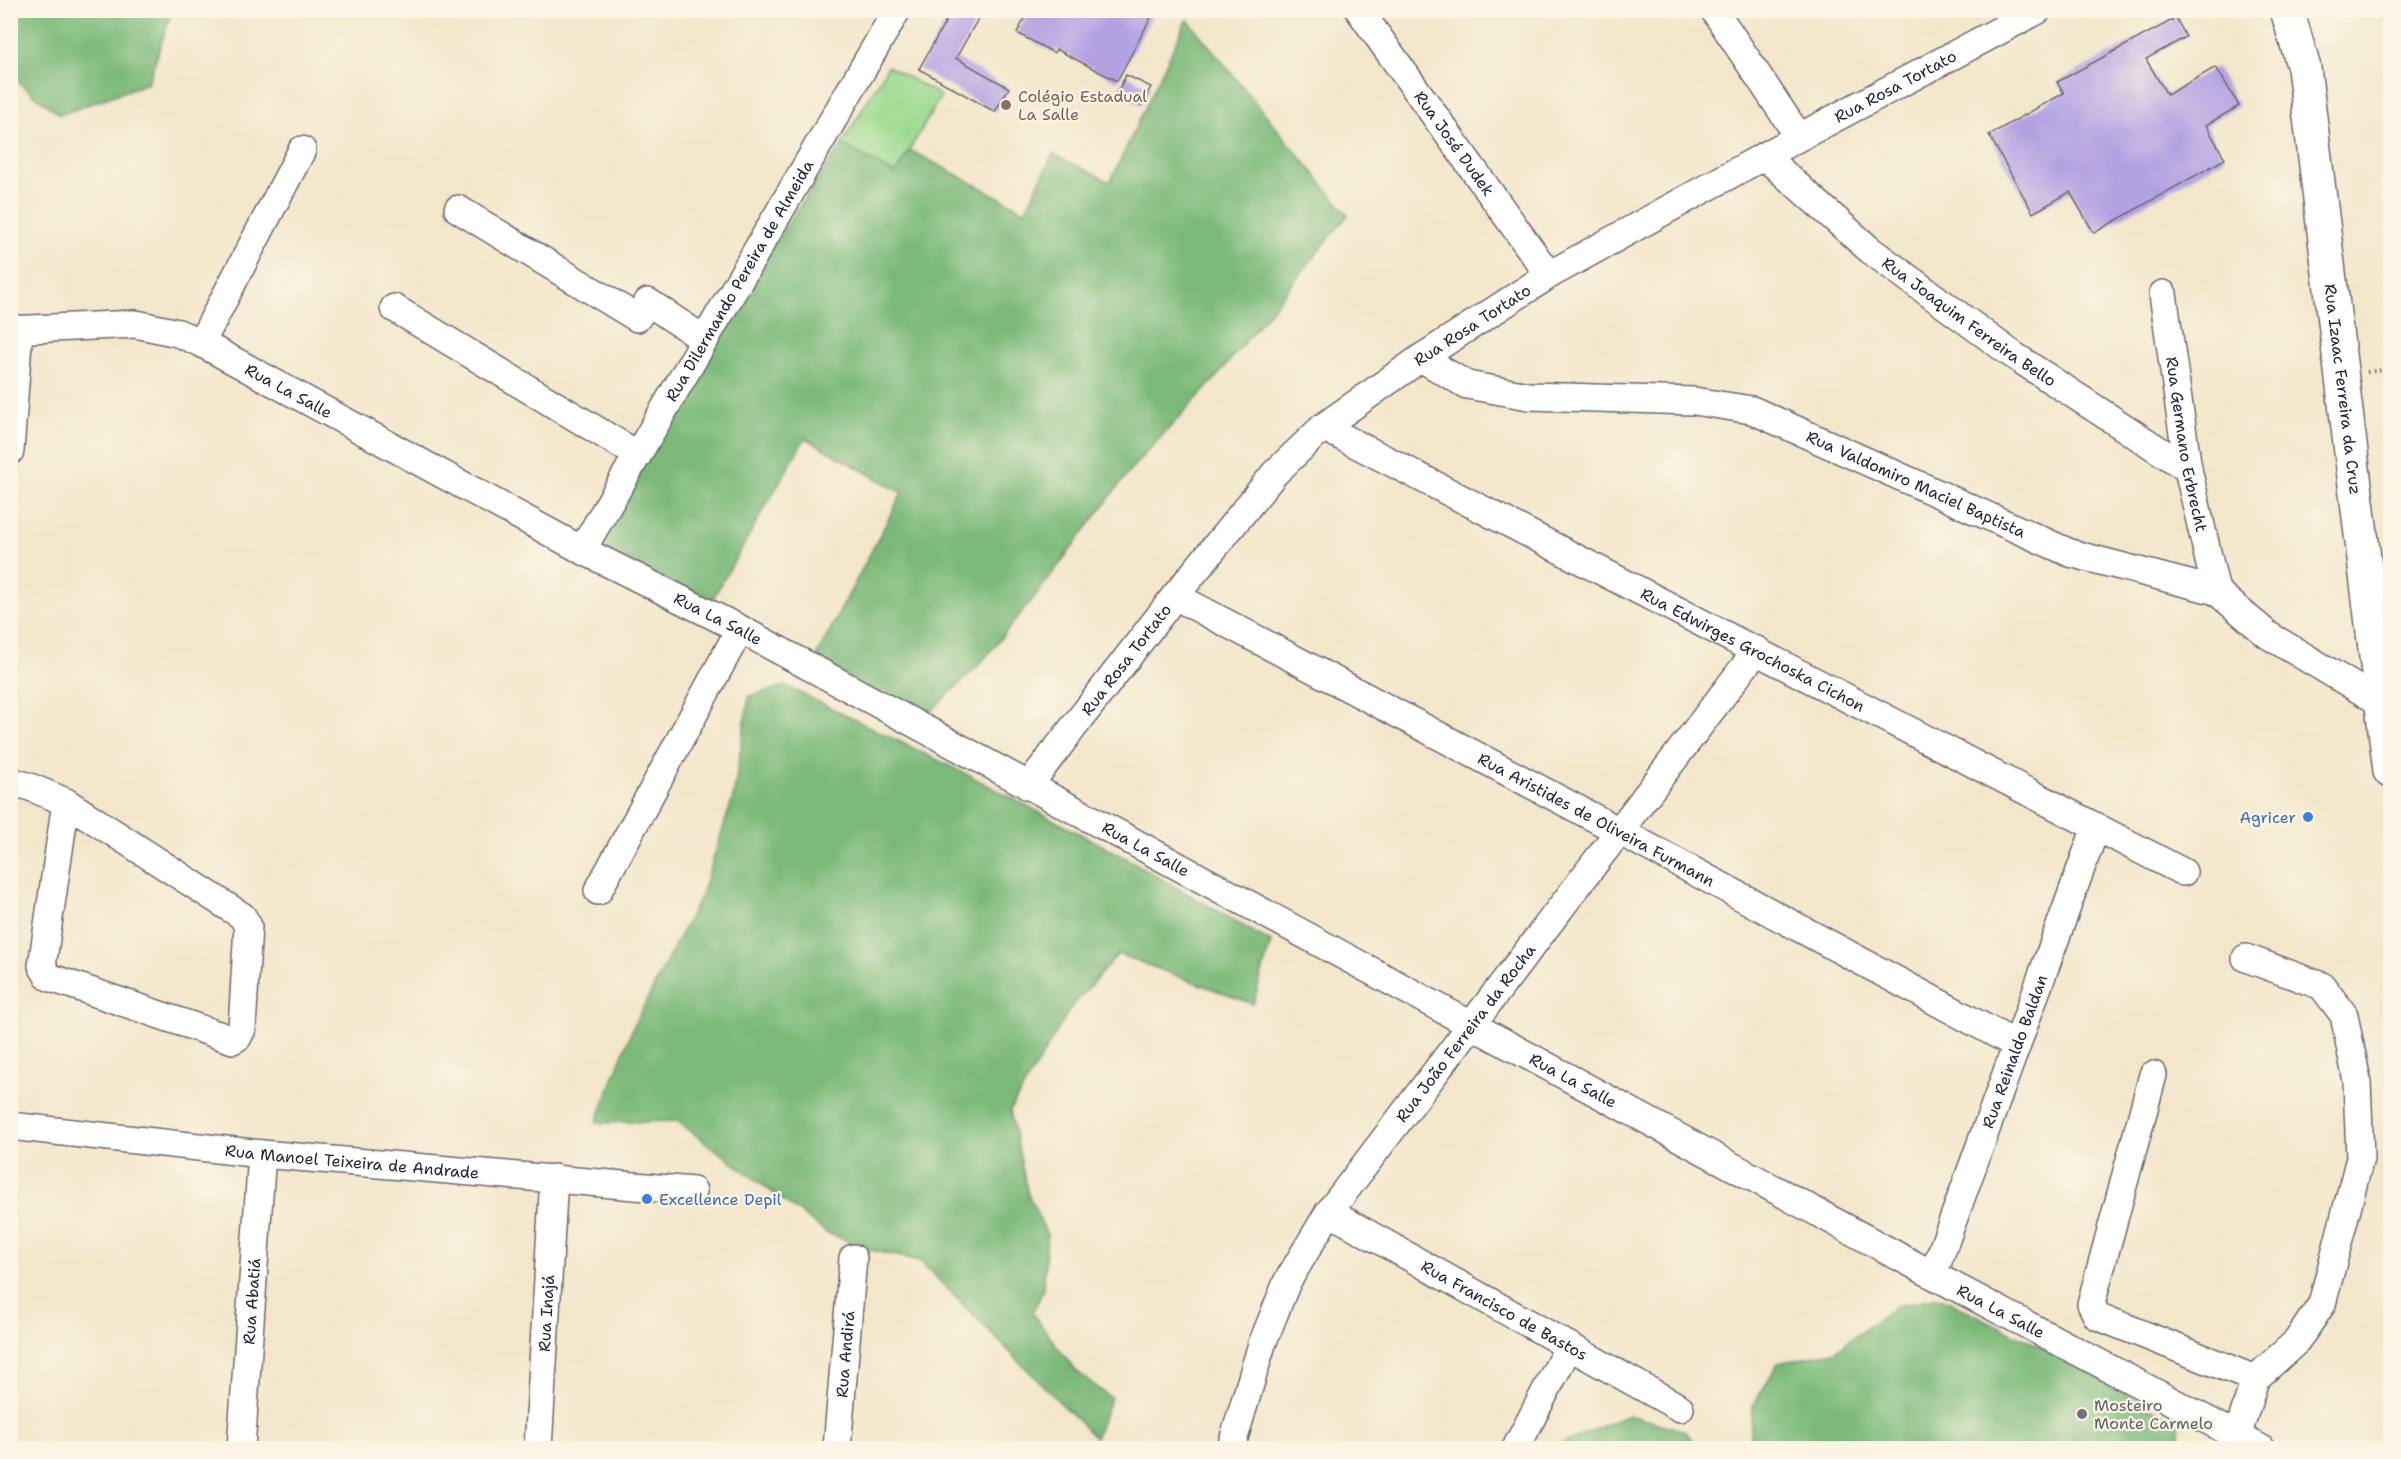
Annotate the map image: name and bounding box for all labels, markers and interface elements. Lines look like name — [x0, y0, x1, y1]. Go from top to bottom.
street label: Rua Rosa Tortato — [1831, 45, 1960, 128]
place label: Colégio Estadual La Salle — [1018, 86, 1147, 125]
street label: Rua José Dudek — [1409, 87, 1499, 200]
marker: Colégio Estadual La Salle — [999, 98, 1013, 112]
street label: Rua Dilermando Pereira de Almeida — [661, 156, 818, 405]
street label: Rua Joaquim Ferreira Bello — [1878, 252, 2060, 391]
street label: Rua Rosa Tortato — [1410, 280, 1535, 371]
street label: Rua Izaac Ferreira da Cruz — [2319, 283, 2366, 496]
street label: Rua Germano Erbrecht — [2161, 355, 2212, 534]
street label: Rua La Salle — [241, 359, 336, 423]
street label: Rua Valdomiro Maciel Baptista — [1803, 426, 2029, 543]
street label: Rua Edwirges Grochoska Cichon — [1637, 583, 1869, 717]
street label: Rua La Salle — [670, 588, 766, 650]
street label: Rua Rosa Tortato — [1077, 600, 1176, 720]
street label: Rua Aristides de Oliveira Furmann — [1474, 748, 1718, 892]
place label: Agricer — [2239, 807, 2296, 828]
marker: Agricer — [2301, 810, 2315, 824]
street label: Rua La Salle — [1098, 817, 1193, 881]
street label: Rua João Ferreira da Rocha — [1391, 940, 1540, 1127]
street label: Rua Reinaldo Baldan — [1977, 972, 2052, 1131]
street label: Rua La Salle — [1526, 1048, 1620, 1113]
street label: Rua Manoel Teixeira de Andrade — [224, 1140, 480, 1184]
place label: Excellence Depil — [659, 1189, 782, 1210]
marker: Excellence Depil — [640, 1192, 654, 1206]
street label: Rua Francisco de Bastos — [1417, 1256, 1591, 1365]
street label: Rua Abatiá — [238, 1257, 266, 1345]
street label: Rua Inajá — [534, 1274, 559, 1352]
street label: Rua La Salle — [1953, 1280, 2048, 1343]
street label: Rua Andirá — [831, 1310, 860, 1399]
place label: Mosteiro Monte Carmelo — [2094, 1395, 2213, 1434]
marker: Mosteiro Monte Carmelo — [2075, 1407, 2089, 1421]

